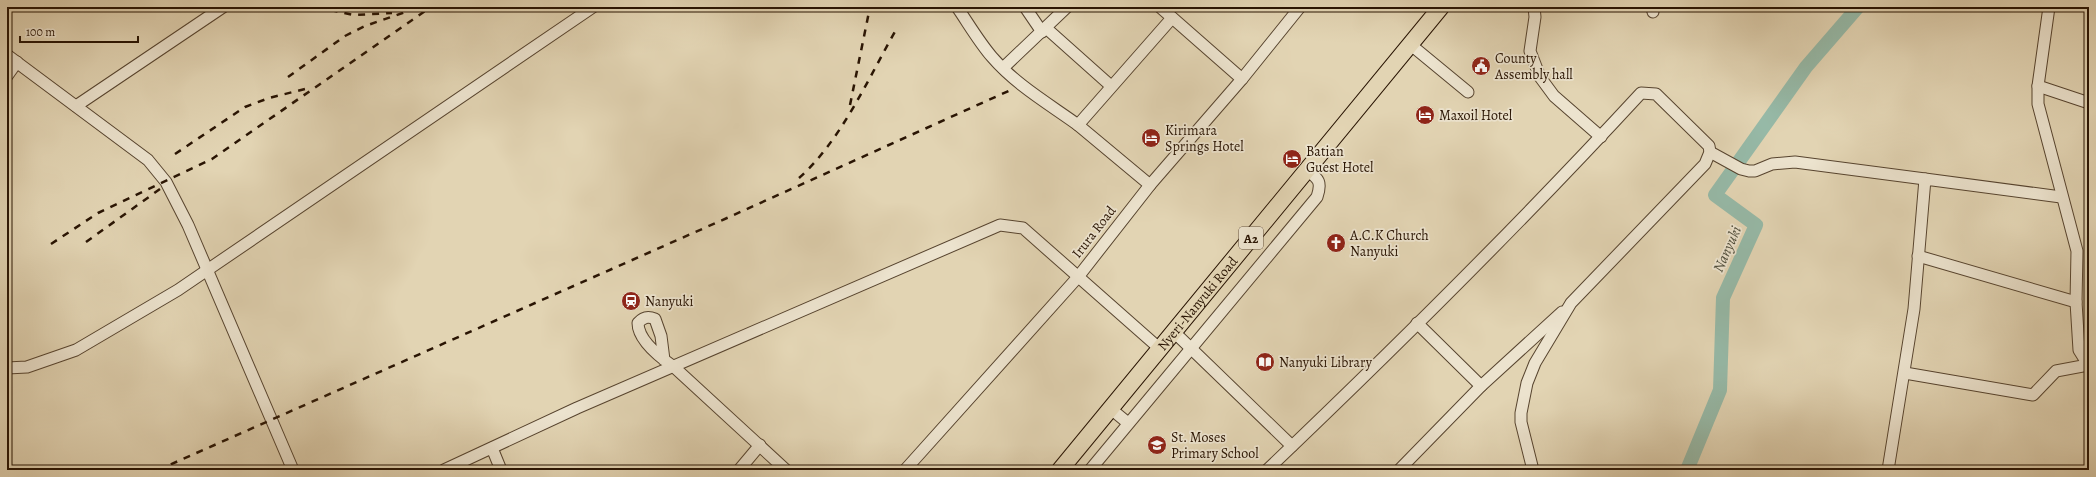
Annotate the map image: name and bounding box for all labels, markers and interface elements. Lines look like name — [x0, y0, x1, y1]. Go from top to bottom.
scale bar — [20, 18, 138, 44]
text: 100 m — [26, 24, 55, 40]
place label: County Assembly hall — [1494, 49, 1573, 84]
public building icon: County Assembly hall — [1470, 55, 1492, 77]
hotel icon: Maxoil Hotel — [1414, 104, 1436, 126]
place label: Maxoil Hotel — [1439, 106, 1513, 125]
place label: Kirimara Springs Hotel — [1165, 121, 1244, 156]
hotel icon: Kirimara Springs Hotel — [1140, 127, 1162, 149]
place label: Batian Guest Hotel — [1306, 142, 1374, 177]
hotel icon: Batian Guest Hotel — [1281, 148, 1303, 170]
street label: Irura Road — [1068, 202, 1121, 262]
water label: Nanyuki — [1708, 223, 1746, 275]
place label: A.C.K Church Nanyuki — [1349, 226, 1429, 261]
road number: A2 — [1239, 227, 1263, 249]
church icon: A.C.K Church Nanyuki — [1325, 232, 1347, 254]
street label: Nyeri-Nanyuki Road — [1153, 252, 1242, 354]
station icon: Nanyuki — [620, 290, 642, 312]
place label: Nanyuki — [645, 292, 693, 311]
library icon: Nanyuki Library — [1254, 351, 1276, 373]
place label: Nanyuki Library — [1279, 353, 1373, 372]
place label: St. Moses Primary School — [1171, 428, 1259, 463]
school or university icon: St. Moses Primary School — [1146, 434, 1168, 456]

